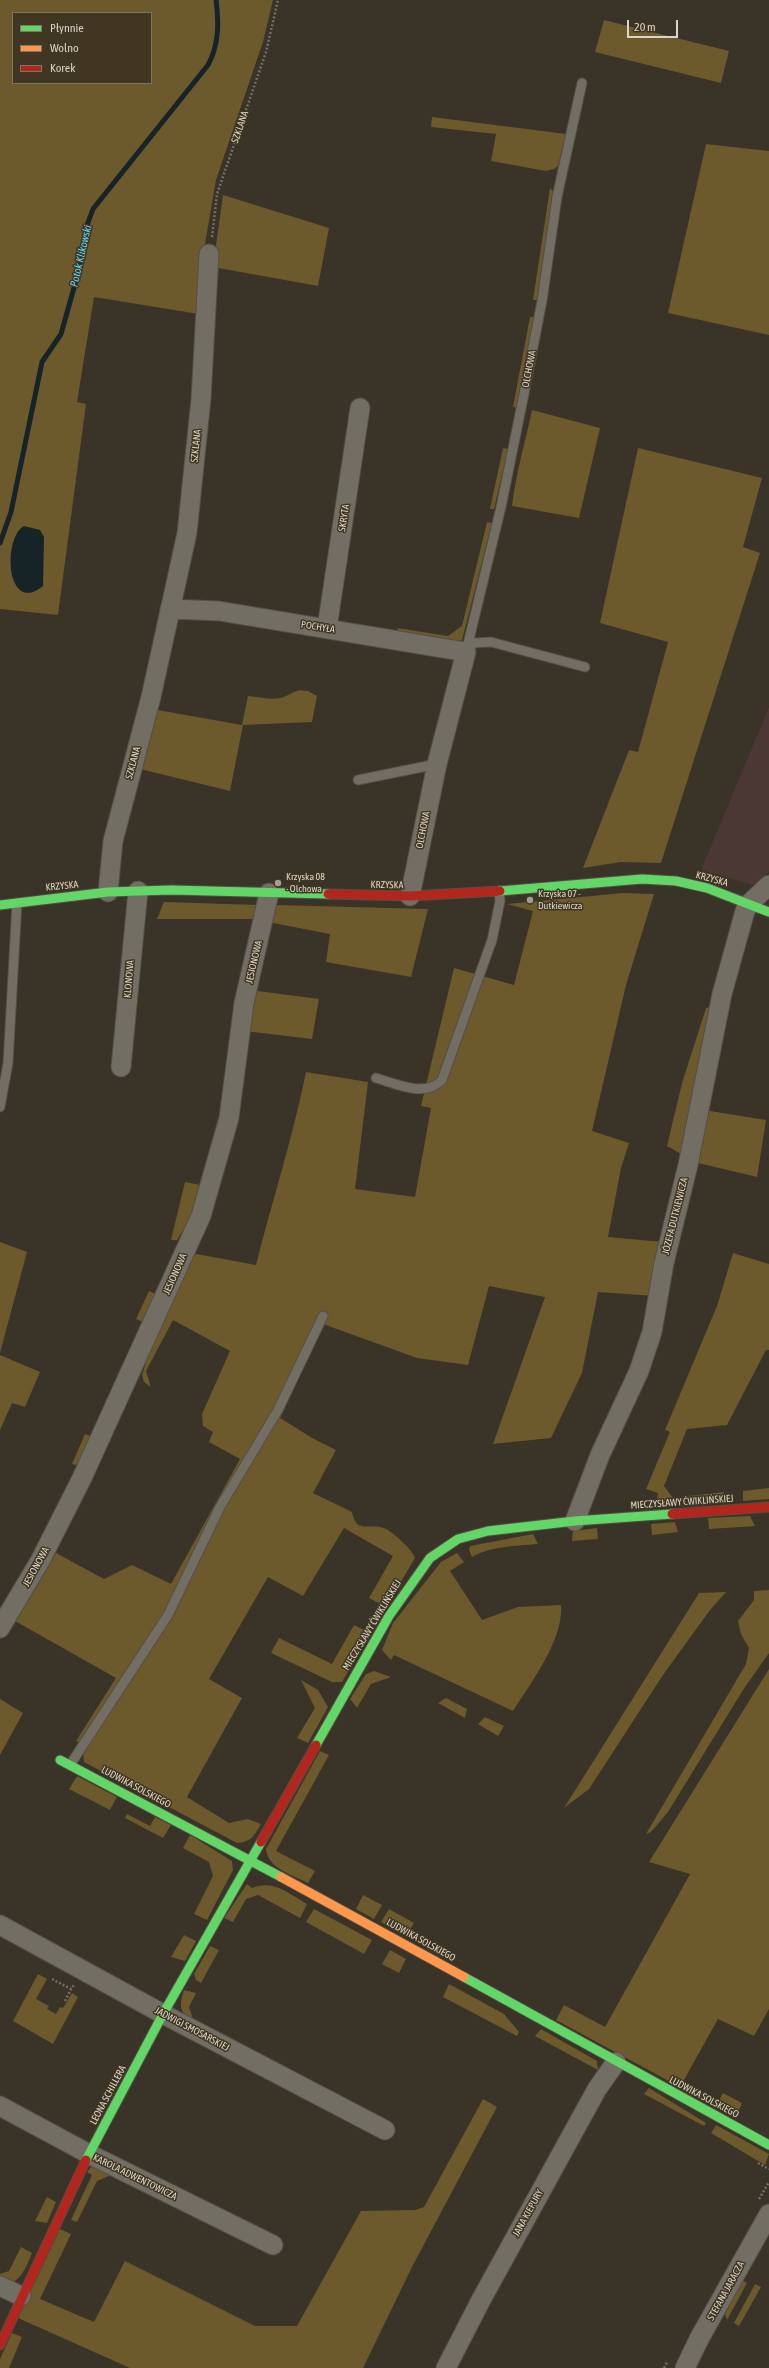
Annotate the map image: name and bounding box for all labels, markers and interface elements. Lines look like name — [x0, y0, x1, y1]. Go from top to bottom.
legend — [12, 12, 152, 84]
scale bar — [629, 12, 680, 38]
text: 20 m — [634, 20, 656, 34]
text: Płynnie — [50, 21, 84, 35]
text: Wolno — [50, 41, 79, 55]
text: Korek — [50, 61, 76, 75]
street label: SZKLANA — [229, 109, 251, 145]
water label: Potok Klikowski — [67, 224, 95, 288]
street label: OLCHOWA — [520, 349, 538, 389]
street label: SZKLANA — [188, 429, 204, 463]
street label: SKRYTA — [336, 504, 352, 532]
street label: POCHYŁA — [300, 618, 336, 636]
street label: SZKLANA — [123, 745, 143, 781]
street label: OLCHOWA — [414, 810, 432, 850]
street label: KRZYSKA — [695, 869, 729, 889]
place label: Krzyska 08 - Olchowa — [286, 871, 325, 894]
street label: KRZYSKA — [45, 878, 79, 894]
marker: Krzyska 08 - Olchowa — [273, 878, 283, 888]
street label: KRZYSKA — [370, 879, 404, 891]
place label: Krzyska 07 - Dutkiewicza — [538, 888, 582, 912]
marker: Krzyska 07 - Dutkiewicza — [525, 895, 535, 905]
street label: JESIONOWA — [243, 939, 265, 985]
street label: KLONOWA — [121, 960, 137, 998]
street label: JÓZEFA DUTKIEWICZA — [660, 1176, 690, 1256]
street label: JESIONOWA — [161, 1252, 189, 1296]
street label: MIECZYSŁAWY ĆWIKLIŃSKIEJ — [630, 1492, 734, 1512]
street label: JESIONOWA — [20, 1545, 52, 1589]
street label: MIECZYSŁAWY ĆWIKLIŃSKIEJ — [340, 1578, 404, 1672]
street label: LUDWIKA SOLSKIEGO — [99, 1764, 173, 1810]
street label: LUDWIKA SOLSKIEGO — [384, 1916, 458, 1964]
street label: JADWIGI SMOSARSKIEJ — [153, 2004, 231, 2054]
street label: LEONA SCHILLERA — [87, 2063, 129, 2127]
street label: LUDWIKA SOLSKIEGO — [667, 2074, 741, 2120]
street label: KAROLA ADWENTOWICZA — [91, 2151, 179, 2203]
street label: JANA KIEPURY — [510, 2187, 546, 2239]
street label: STEFANA JARACZA — [705, 2259, 747, 2323]

